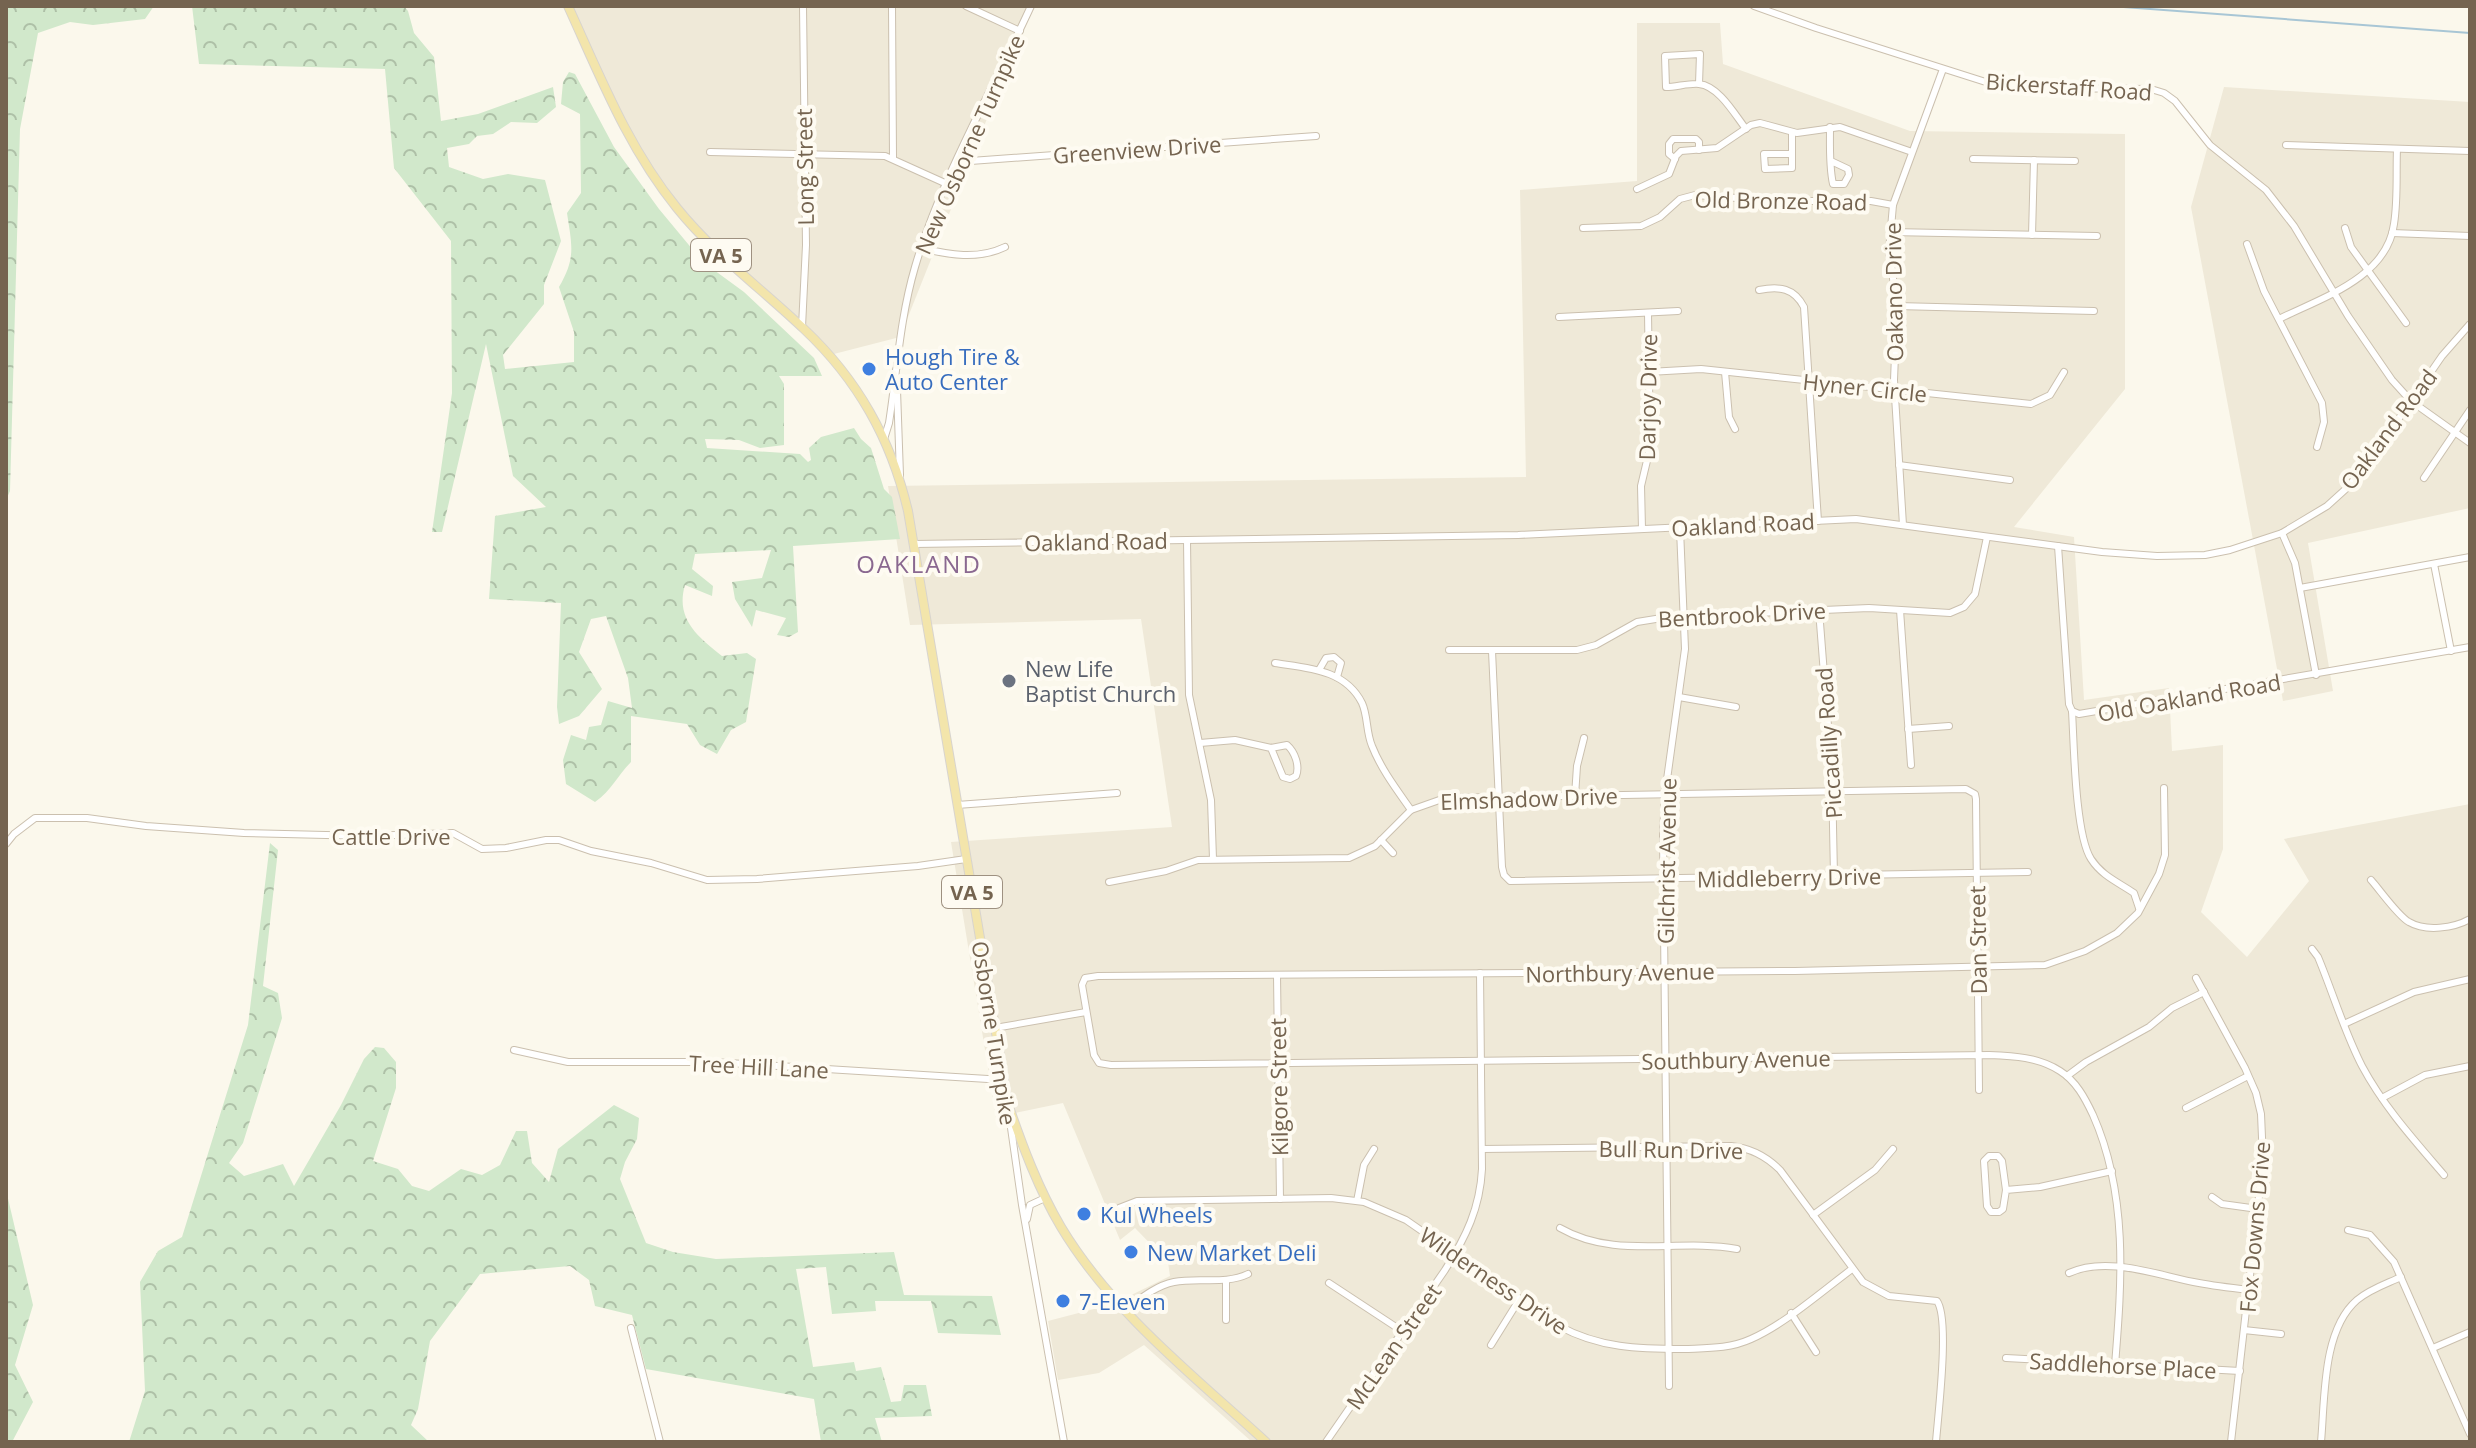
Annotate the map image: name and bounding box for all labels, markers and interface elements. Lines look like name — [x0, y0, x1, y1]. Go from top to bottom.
street label: New Osborne Turnpike — [907, 29, 1031, 259]
street label: Bickerstaff Road — [1985, 65, 2153, 107]
street label: Long Street — [788, 108, 820, 226]
street label: Greenview Drive — [1052, 128, 1222, 170]
street label: Old Bronze Road — [1694, 183, 1868, 217]
street label: Oakano Drive — [1877, 222, 1909, 362]
road number: VA 5 — [691, 239, 751, 271]
street label: Darjoy Drive — [1631, 333, 1663, 461]
place label: Hough Tire & Auto Center — [885, 341, 1020, 396]
marker: Hough Tire & Auto Center — [860, 360, 878, 378]
street label: Oakland Road — [2333, 363, 2443, 495]
street label: Hyner Circle — [1801, 366, 1929, 408]
street label: Oakland Road — [1670, 505, 1816, 543]
street label: Oakland Road — [1024, 525, 1168, 557]
district label: OAKLAND — [856, 547, 982, 580]
street label: Bentbrook Drive — [1657, 595, 1827, 633]
place label: New Life Baptist Church — [1025, 653, 1176, 708]
street label: Piccadilly Road — [1808, 666, 1848, 820]
street label: Old Oakland Road — [2095, 666, 2283, 728]
marker: New Life Baptist Church — [1000, 672, 1018, 690]
street label: Gilchrist Avenue — [1650, 778, 1682, 944]
street label: Elmshadow Drive — [1440, 780, 1618, 816]
street label: Cattle Drive — [331, 821, 451, 851]
street label: Middleberry Drive — [1696, 860, 1882, 894]
road number: VA 5 — [942, 876, 1002, 908]
street label: Dan Street — [1961, 885, 1993, 995]
street label: Osborne Turnpike — [966, 939, 1024, 1127]
street label: Northbury Avenue — [1525, 955, 1715, 989]
street label: Kilgore Street — [1262, 1017, 1294, 1156]
street label: Southbury Avenue — [1641, 1042, 1831, 1076]
street label: Tree Hill Lane — [688, 1047, 830, 1085]
street label: Bull Run Drive — [1598, 1133, 1744, 1165]
street label: Fox Downs Drive — [2232, 1140, 2276, 1314]
place label: Kul Wheels — [1100, 1199, 1213, 1229]
marker: Kul Wheels — [1075, 1205, 1093, 1223]
street label: Wilderness Drive — [1414, 1219, 1574, 1341]
place label: New Market Deli — [1147, 1237, 1317, 1267]
marker: New Market Deli — [1122, 1243, 1140, 1261]
street label: McLean Street — [1339, 1277, 1448, 1415]
place label: 7-Eleven — [1079, 1286, 1166, 1316]
marker: 7-Eleven — [1054, 1292, 1072, 1310]
street label: Saddlehorse Place — [2029, 1345, 2217, 1385]

